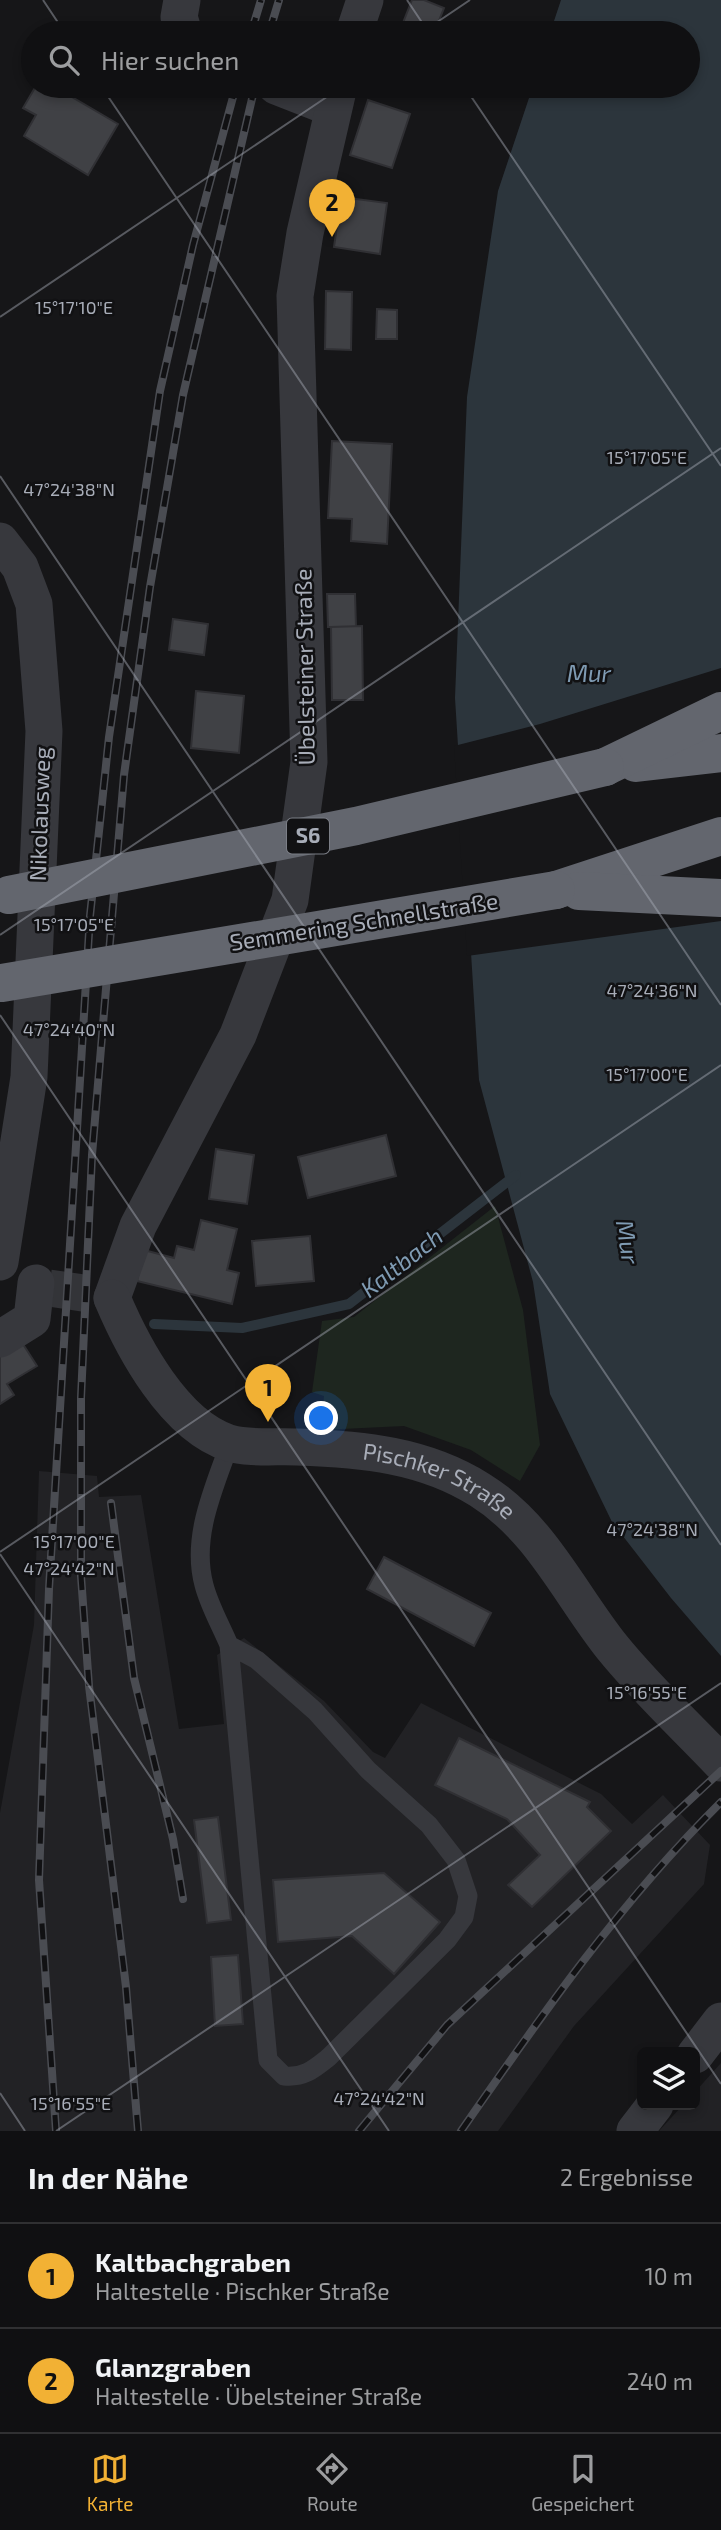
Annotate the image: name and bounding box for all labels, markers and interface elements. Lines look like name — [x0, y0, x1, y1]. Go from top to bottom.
search box — [21, 21, 700, 98]
icon: search — [45, 41, 83, 79]
text: Hier suchen — [101, 44, 239, 75]
pin: 2 — [309, 179, 355, 237]
text: 15°17'10"E — [35, 296, 113, 318]
text: 15°17'05"E — [607, 446, 687, 468]
text: 47°24'38"N — [23, 478, 115, 500]
street label: Übelsteiner Straße — [288, 568, 320, 766]
water label: Mur — [567, 658, 612, 687]
street label: Nikolausweg — [23, 746, 55, 882]
road number: S6 — [287, 818, 329, 854]
street label: Semmering Schnellstraße — [228, 886, 500, 956]
text: 15°17'05"E — [34, 913, 114, 935]
text: 47°24'36"N — [606, 979, 698, 1001]
text: 47°24'40"N — [23, 1018, 115, 1040]
text: 15°17'00"E — [606, 1063, 688, 1085]
water label: Mur — [611, 1218, 646, 1266]
water label: Kaltbach — [354, 1221, 448, 1303]
pin: 1 — [245, 1364, 291, 1422]
your location — [304, 1401, 338, 1435]
street label: Pischker Straße — [361, 1437, 522, 1524]
text: 47°24'38"N — [606, 1518, 698, 1540]
text: 15°17'00"E — [33, 1530, 115, 1552]
text: 47°24'42"N — [23, 1557, 115, 1579]
text: 15°16'55"E — [607, 1681, 687, 1703]
map controls — [637, 2047, 700, 2110]
button: layers — [637, 2047, 700, 2110]
text: 47°24'42"N — [333, 2087, 425, 2109]
text: 15°16'55"E — [31, 2092, 111, 2114]
text: In der Nähe — [28, 2159, 189, 2195]
text: 2 Ergebnisse — [560, 2163, 693, 2191]
text: Kaltbachgraben — [95, 2246, 291, 2277]
text: 1 — [46, 2262, 56, 2290]
text: 10 m — [645, 2262, 693, 2290]
text: Haltestelle · Pischker Straße — [95, 2277, 390, 2305]
text: Glanzgraben — [95, 2351, 251, 2382]
text: 2 — [44, 2367, 58, 2395]
text: 240 m — [627, 2367, 693, 2395]
text: Haltestelle · Übelsteiner Straße — [95, 2382, 422, 2410]
tab: Karte — [87, 2450, 133, 2515]
tab: Route — [307, 2450, 358, 2515]
tab: Gespeichert — [531, 2450, 634, 2515]

